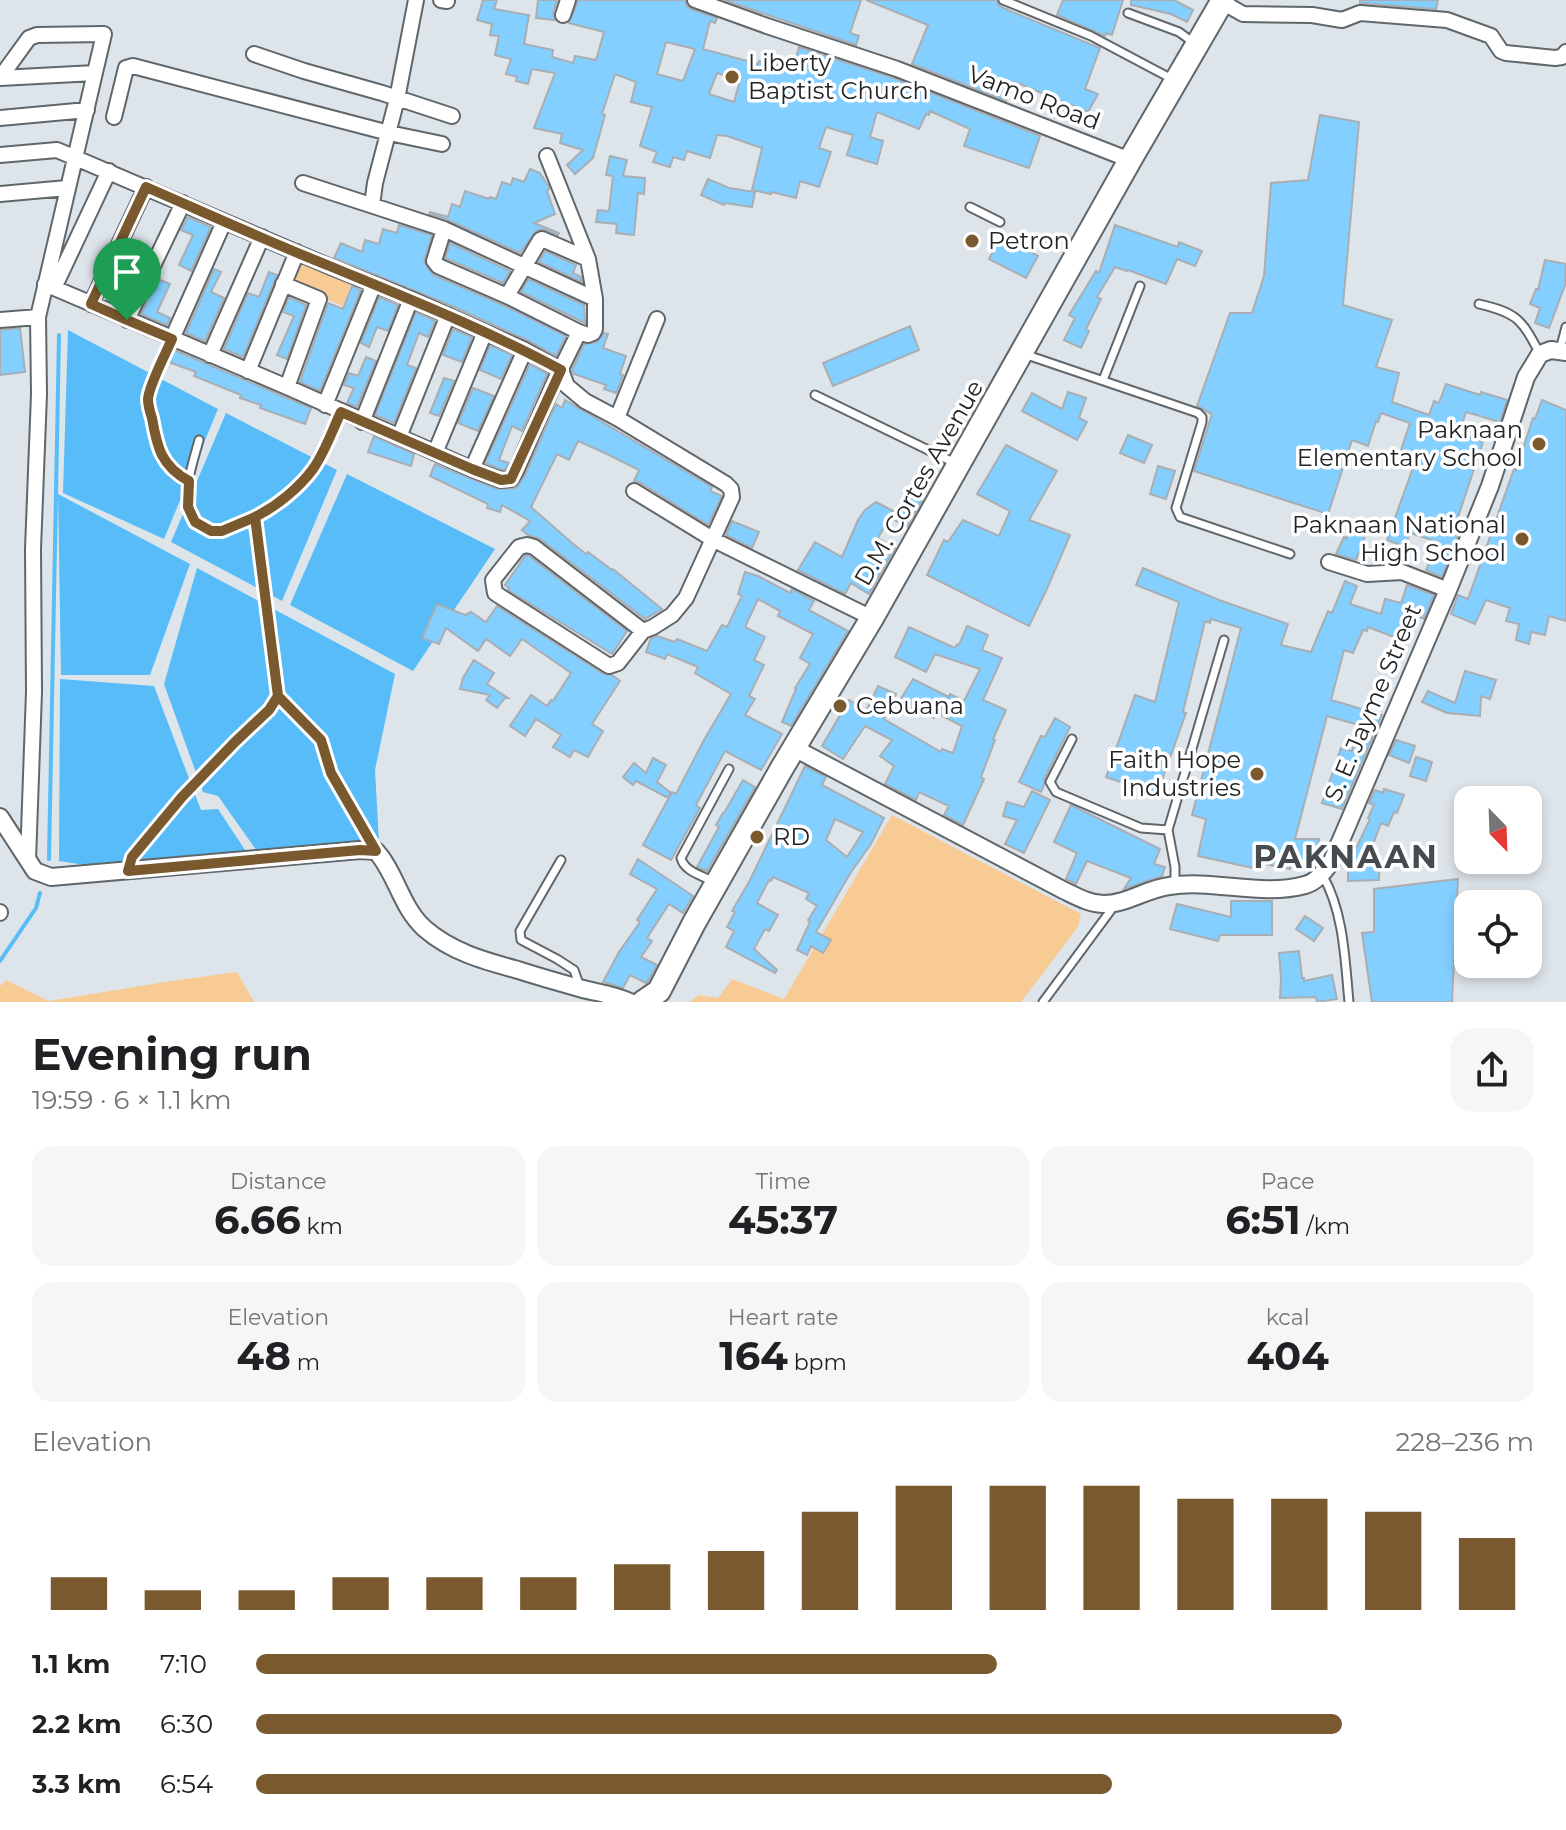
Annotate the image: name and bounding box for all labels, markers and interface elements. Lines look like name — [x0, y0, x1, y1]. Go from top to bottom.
place label: Liberty Baptist Church — [748, 48, 929, 105]
street label: Vamo Road — [964, 59, 1104, 136]
marker: Liberty Baptist Church — [723, 68, 741, 86]
place label: Petron — [988, 226, 1070, 255]
marker: Petron — [963, 232, 981, 250]
pin — [93, 238, 161, 320]
icon: arrive — [105, 250, 149, 294]
street label: D.M. Cortes Avenue — [848, 375, 989, 591]
place label: Paknaan Elementary School — [1297, 415, 1523, 472]
marker: Paknaan Elementary School — [1530, 435, 1548, 453]
place label: Paknaan National High School — [1292, 510, 1506, 567]
marker: Paknaan National High School — [1513, 530, 1531, 548]
street label: S. E. Jayme Street — [1318, 599, 1427, 806]
place label: Cebuana — [856, 691, 964, 720]
marker: Cebuana — [831, 697, 849, 715]
place label: Faith Hope Industries — [1108, 745, 1241, 802]
marker: Faith Hope Industries — [1248, 765, 1266, 783]
north arrow — [1454, 786, 1542, 874]
map controls — [1454, 786, 1542, 978]
place label: RD — [773, 822, 810, 851]
marker: RD — [748, 828, 766, 846]
district label: PAKNAAN — [1253, 837, 1439, 876]
button: locate — [1454, 890, 1542, 978]
text: Evening run — [32, 1027, 312, 1081]
button: share — [1450, 1028, 1534, 1112]
text: 19:59 · 6 × 1.1 km — [32, 1084, 232, 1116]
text: Distance — [230, 1168, 327, 1195]
text: Time — [755, 1168, 811, 1195]
text: Pace — [1261, 1168, 1315, 1195]
text: 6.66 — [214, 1195, 301, 1244]
text: 45:37 — [728, 1195, 838, 1244]
text: 6:51 — [1225, 1195, 1301, 1244]
text: km — [301, 1213, 343, 1240]
text: /km — [1301, 1213, 1350, 1240]
text: Elevation — [227, 1304, 329, 1331]
text: Heart rate — [728, 1304, 838, 1331]
text: kcal — [1266, 1304, 1310, 1331]
text: 48 — [237, 1331, 291, 1380]
text: 164 — [719, 1331, 788, 1380]
text: 404 — [1247, 1331, 1329, 1380]
text: m — [291, 1349, 320, 1376]
text: bpm — [788, 1349, 847, 1376]
text: Elevation — [32, 1426, 152, 1458]
text: 228–236 m — [1396, 1426, 1534, 1458]
text: 1.1 km — [32, 1648, 110, 1680]
text: 7:10 — [160, 1648, 207, 1680]
text: 2.2 km — [32, 1708, 122, 1740]
text: 6:30 — [160, 1708, 213, 1740]
text: 3.3 km — [32, 1768, 121, 1800]
text: 6:54 — [160, 1768, 213, 1800]

